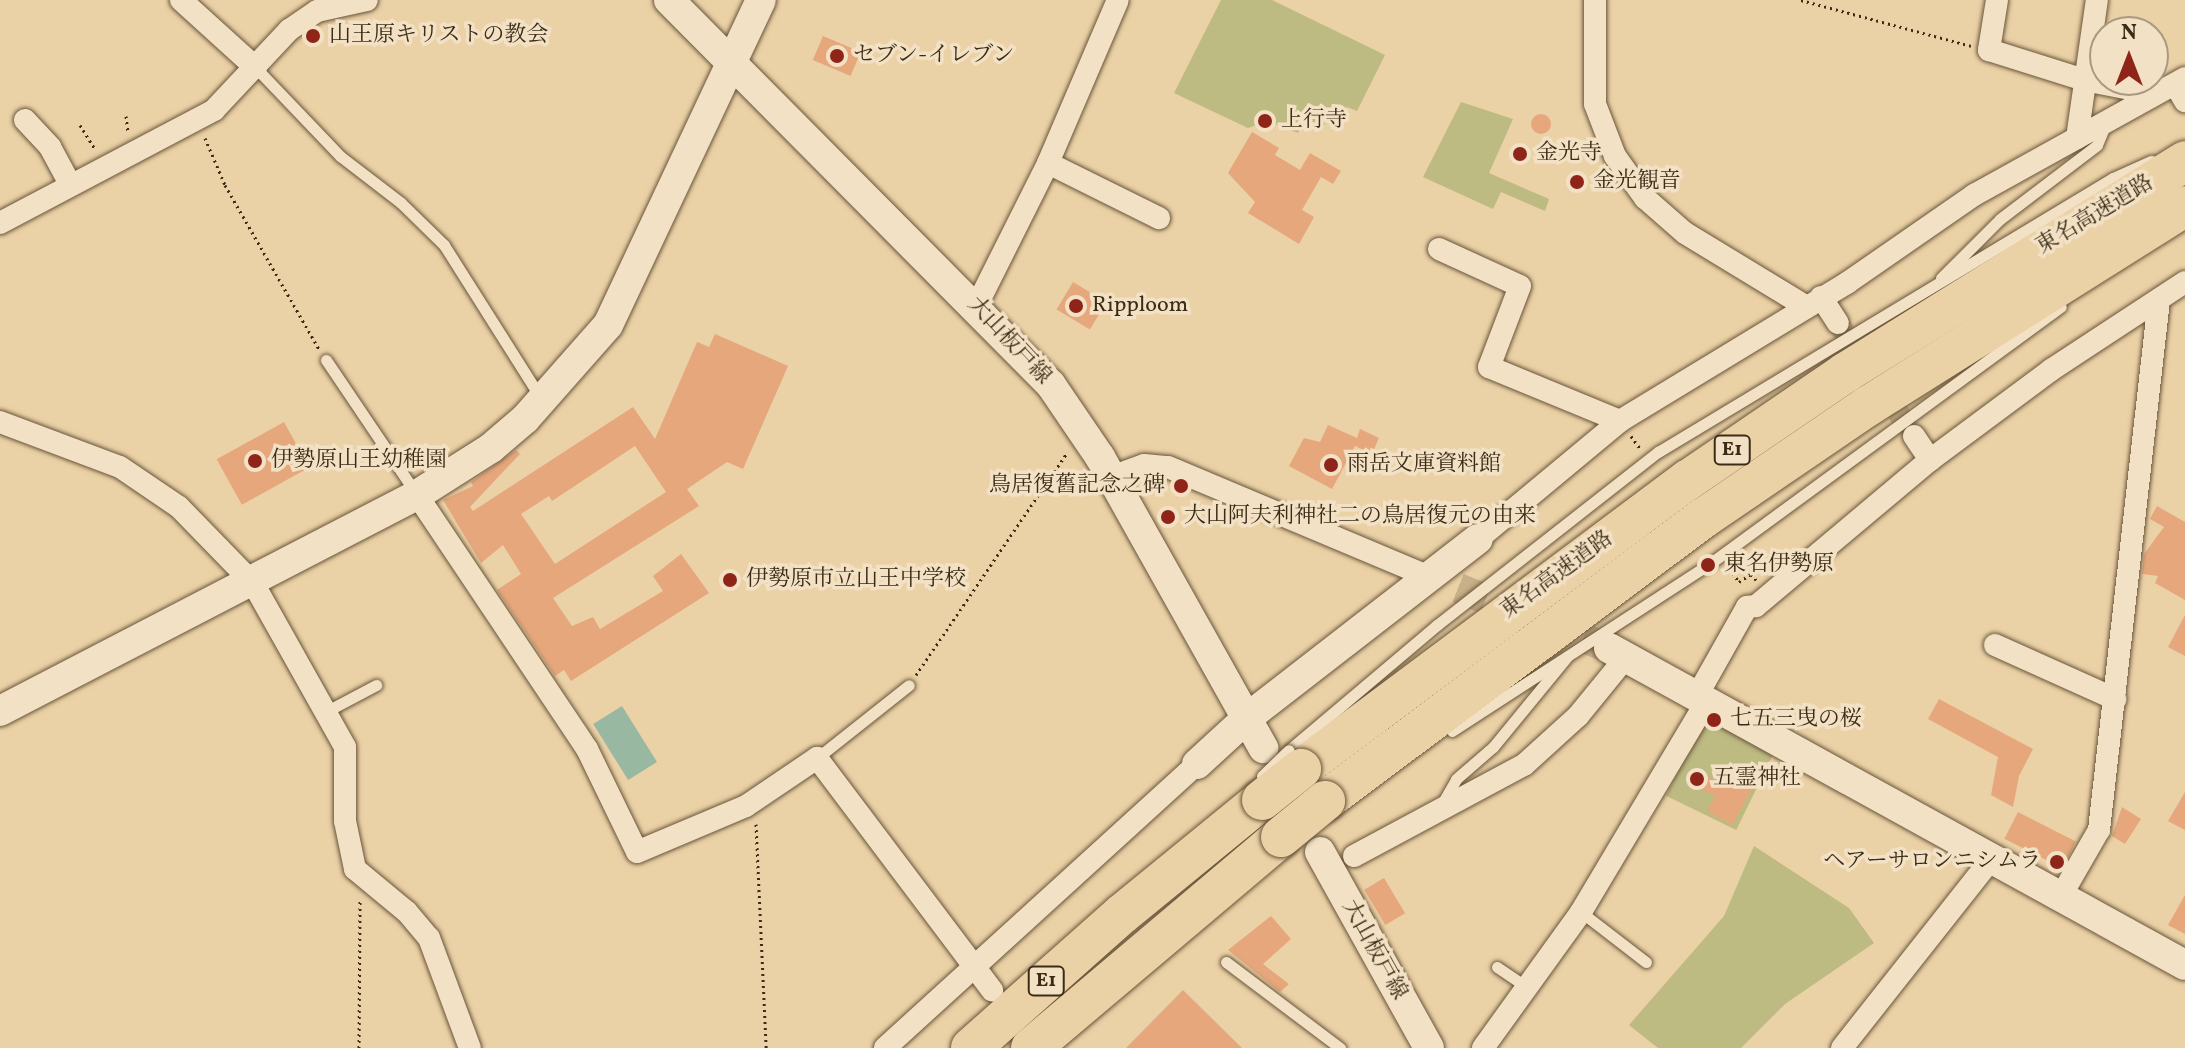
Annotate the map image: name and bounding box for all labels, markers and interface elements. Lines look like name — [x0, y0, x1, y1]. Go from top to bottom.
north arrow — [2089, 16, 2169, 96]
text: N — [2121, 18, 2137, 49]
place label: 山王原キリストの教会 — [329, 23, 549, 49]
marker: 山王原キリストの教会 — [304, 27, 322, 45]
place label: セブン-イレブン — [853, 43, 1016, 69]
marker: セブン-イレブン — [828, 47, 846, 65]
place label: 上行寺 — [1281, 108, 1347, 134]
marker: 上行寺 — [1256, 112, 1274, 130]
place label: 金光寺 — [1536, 141, 1602, 167]
marker: 金光寺 — [1511, 145, 1529, 163]
place label: 金光観音 — [1593, 169, 1681, 195]
street label: 東名高速道路 — [2032, 170, 2158, 260]
marker: 金光観音 — [1568, 173, 1586, 191]
street label: 大山板戸線 — [962, 292, 1056, 390]
place label: Ripploom — [1092, 293, 1188, 319]
marker: Ripploom — [1067, 297, 1085, 315]
road number: E1 — [1712, 434, 1752, 466]
place label: 伊勢原山王幼稚園 — [271, 448, 447, 474]
marker: 伊勢原山王幼稚園 — [246, 452, 264, 470]
place label: 雨岳文庫資料館 — [1347, 452, 1501, 478]
marker: 雨岳文庫資料館 — [1322, 456, 1340, 474]
place label: 鳥居復舊記念之碑 — [989, 473, 1165, 499]
marker: 鳥居復舊記念之碑 — [1172, 477, 1190, 495]
place label: 大山阿夫利神社二の鳥居復元の由来 — [1184, 504, 1536, 530]
marker: 大山阿夫利神社二の鳥居復元の由来 — [1159, 508, 1177, 526]
street label: 東名高速道路 — [1496, 526, 1618, 624]
place label: 東名伊勢原 — [1724, 552, 1834, 578]
marker: 東名伊勢原 — [1699, 556, 1717, 574]
place label: 伊勢原市立山王中学校 — [746, 567, 966, 593]
marker: 伊勢原市立山王中学校 — [721, 571, 739, 589]
place label: 七五三曳の桜 — [1730, 707, 1862, 733]
marker: 七五三曳の桜 — [1705, 711, 1723, 729]
place label: 五霊神社 — [1713, 766, 1801, 792]
marker: 五霊神社 — [1688, 770, 1706, 788]
place label: ヘアーサロンニシムラ — [1822, 849, 2041, 875]
marker: ヘアーサロンニシムラ — [2048, 853, 2066, 871]
street label: 大山板戸線 — [1336, 895, 1412, 1005]
road number: E1 — [1026, 965, 1066, 997]

